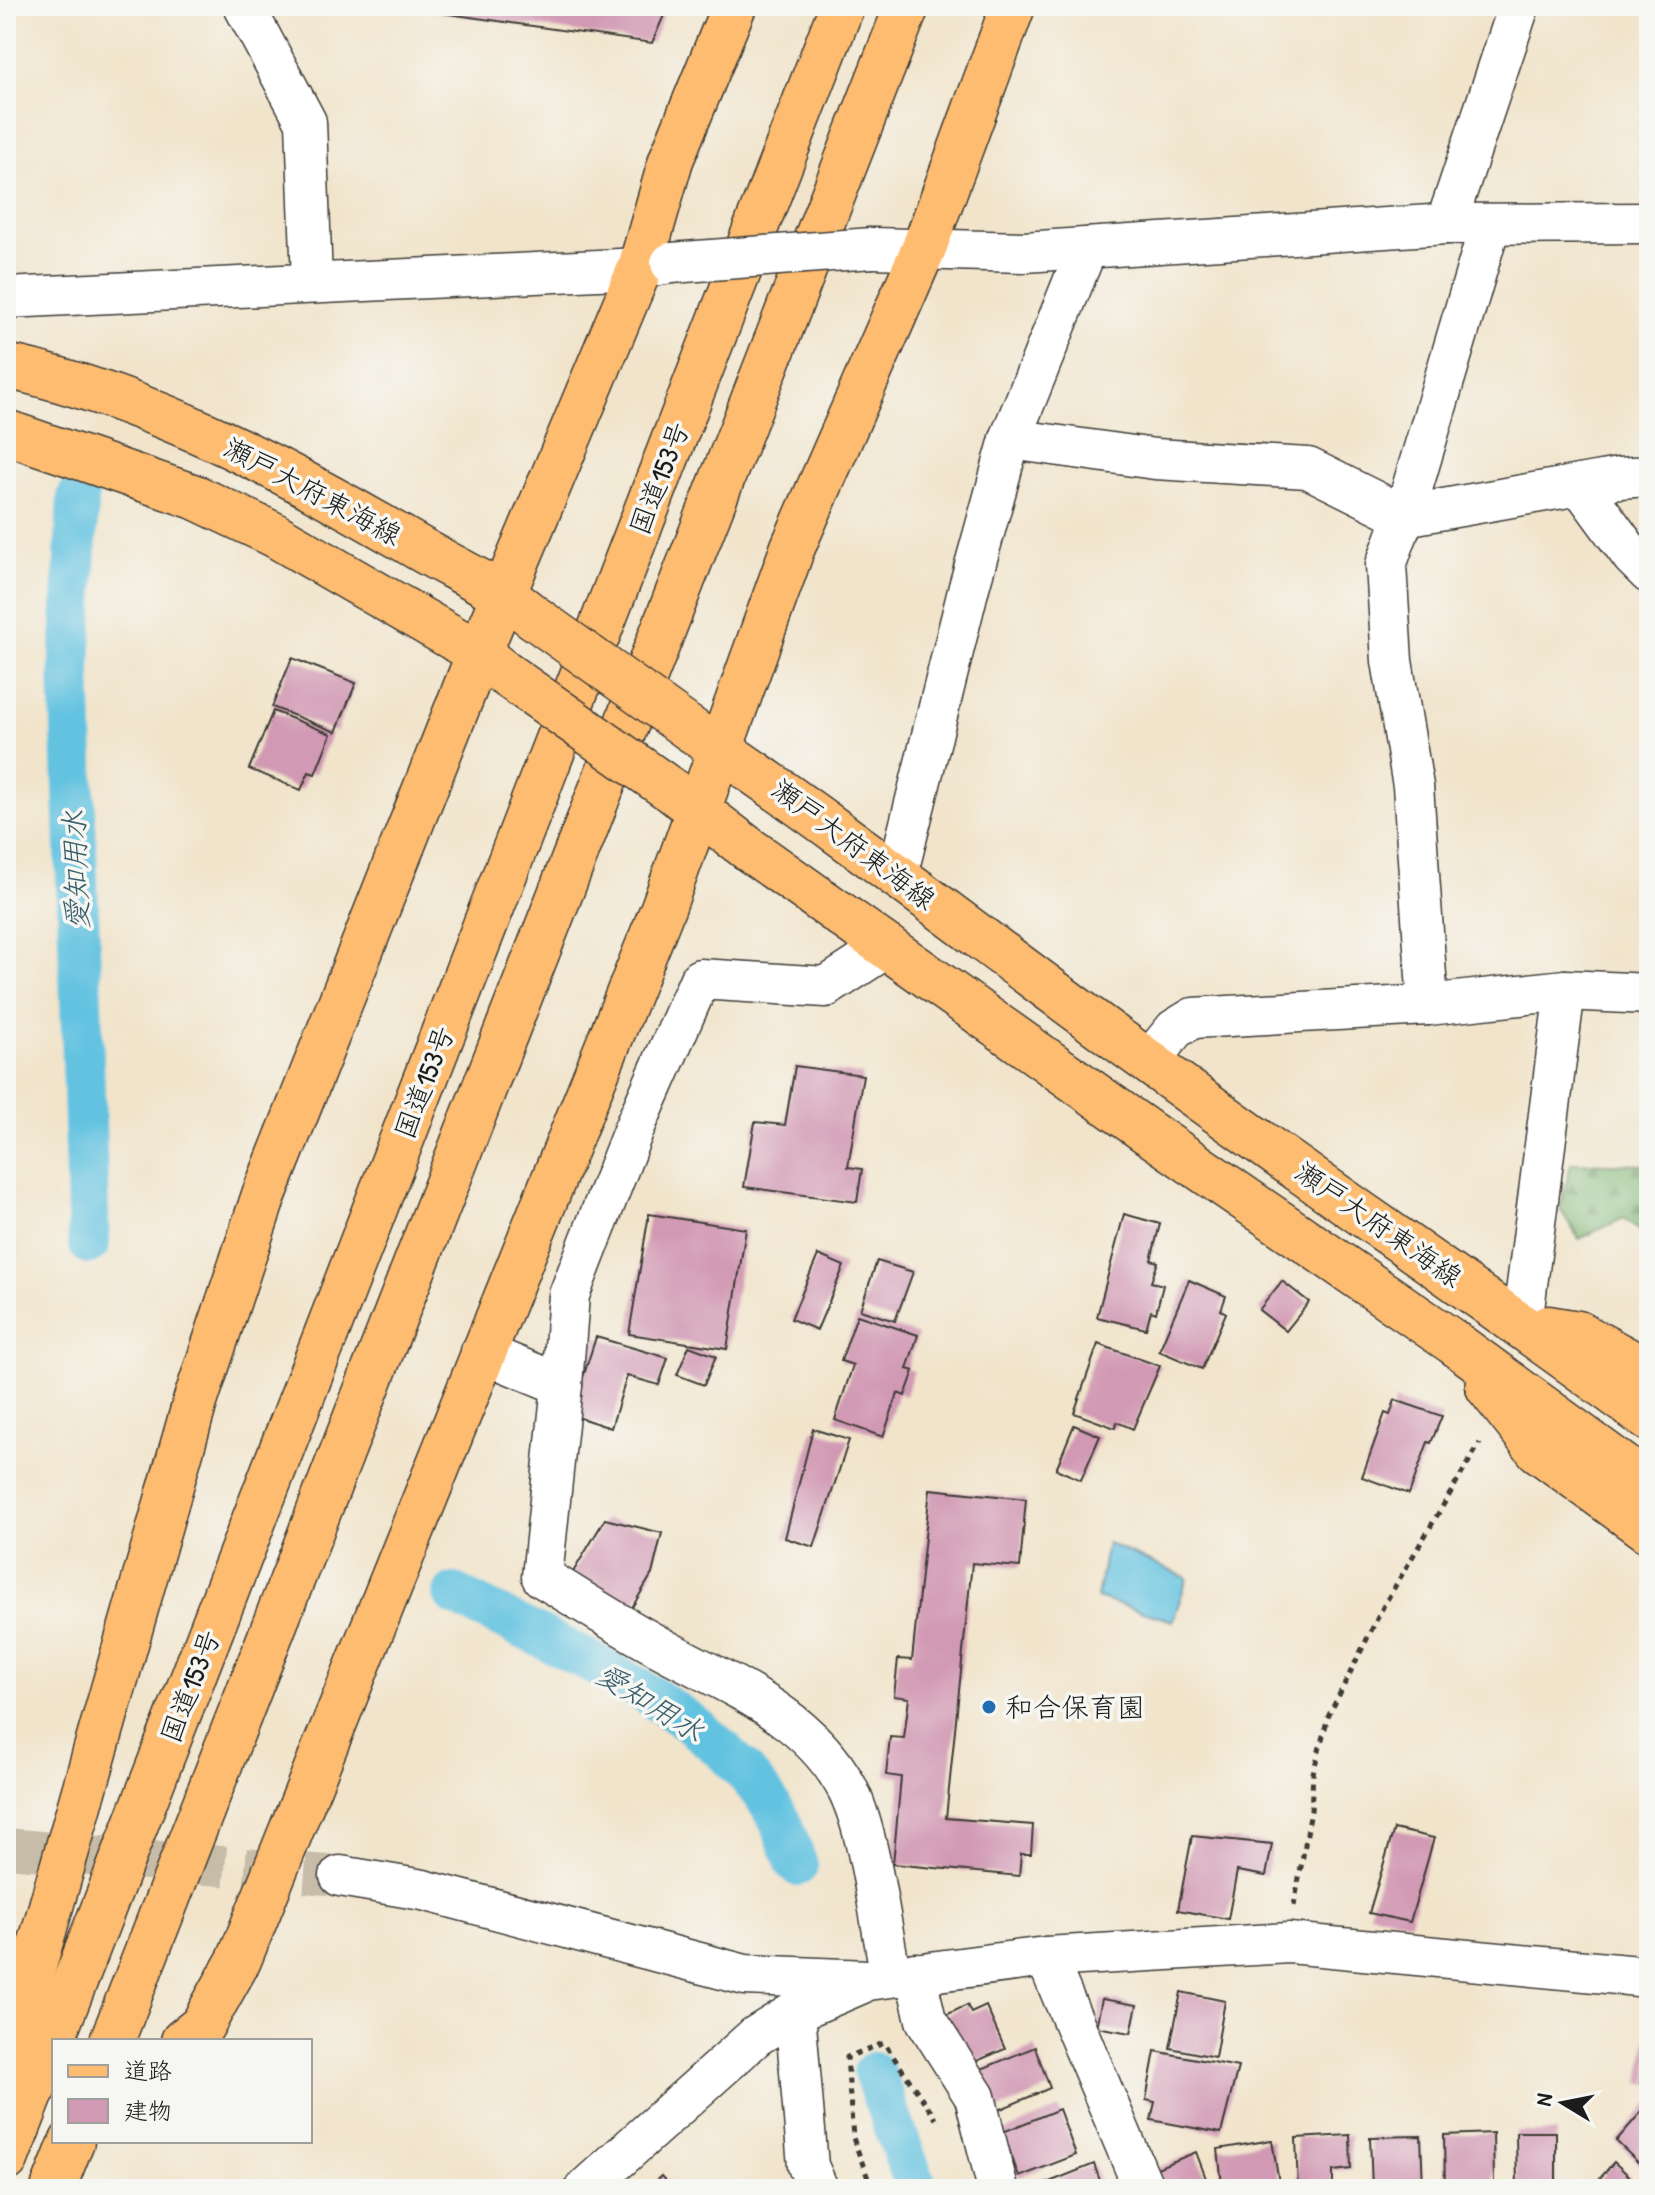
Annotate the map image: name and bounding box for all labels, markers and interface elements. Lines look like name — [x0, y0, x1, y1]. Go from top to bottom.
street label: 国道153号 — [620, 416, 698, 540]
street label: 瀬戸大府東海線 — [218, 428, 408, 554]
street label: 瀬戸大府東海線 — [764, 770, 944, 918]
water label: 愛知用水 — [53, 809, 97, 931]
street label: 国道153号 — [385, 1020, 463, 1144]
street label: 瀬戸大府東海線 — [1288, 1152, 1470, 1296]
street label: 国道153号 — [151, 1624, 229, 1748]
water label: 愛知用水 — [589, 1653, 712, 1751]
place label: 和合保育園 — [1005, 1688, 1145, 1726]
marker: 和合保育園 — [980, 1698, 998, 1716]
legend — [52, 2039, 312, 2143]
text: 道路 — [124, 2054, 172, 2086]
north arrow — [1523, 2063, 1603, 2143]
text: N — [1528, 2091, 1559, 2108]
text: 建物 — [124, 2094, 172, 2126]

